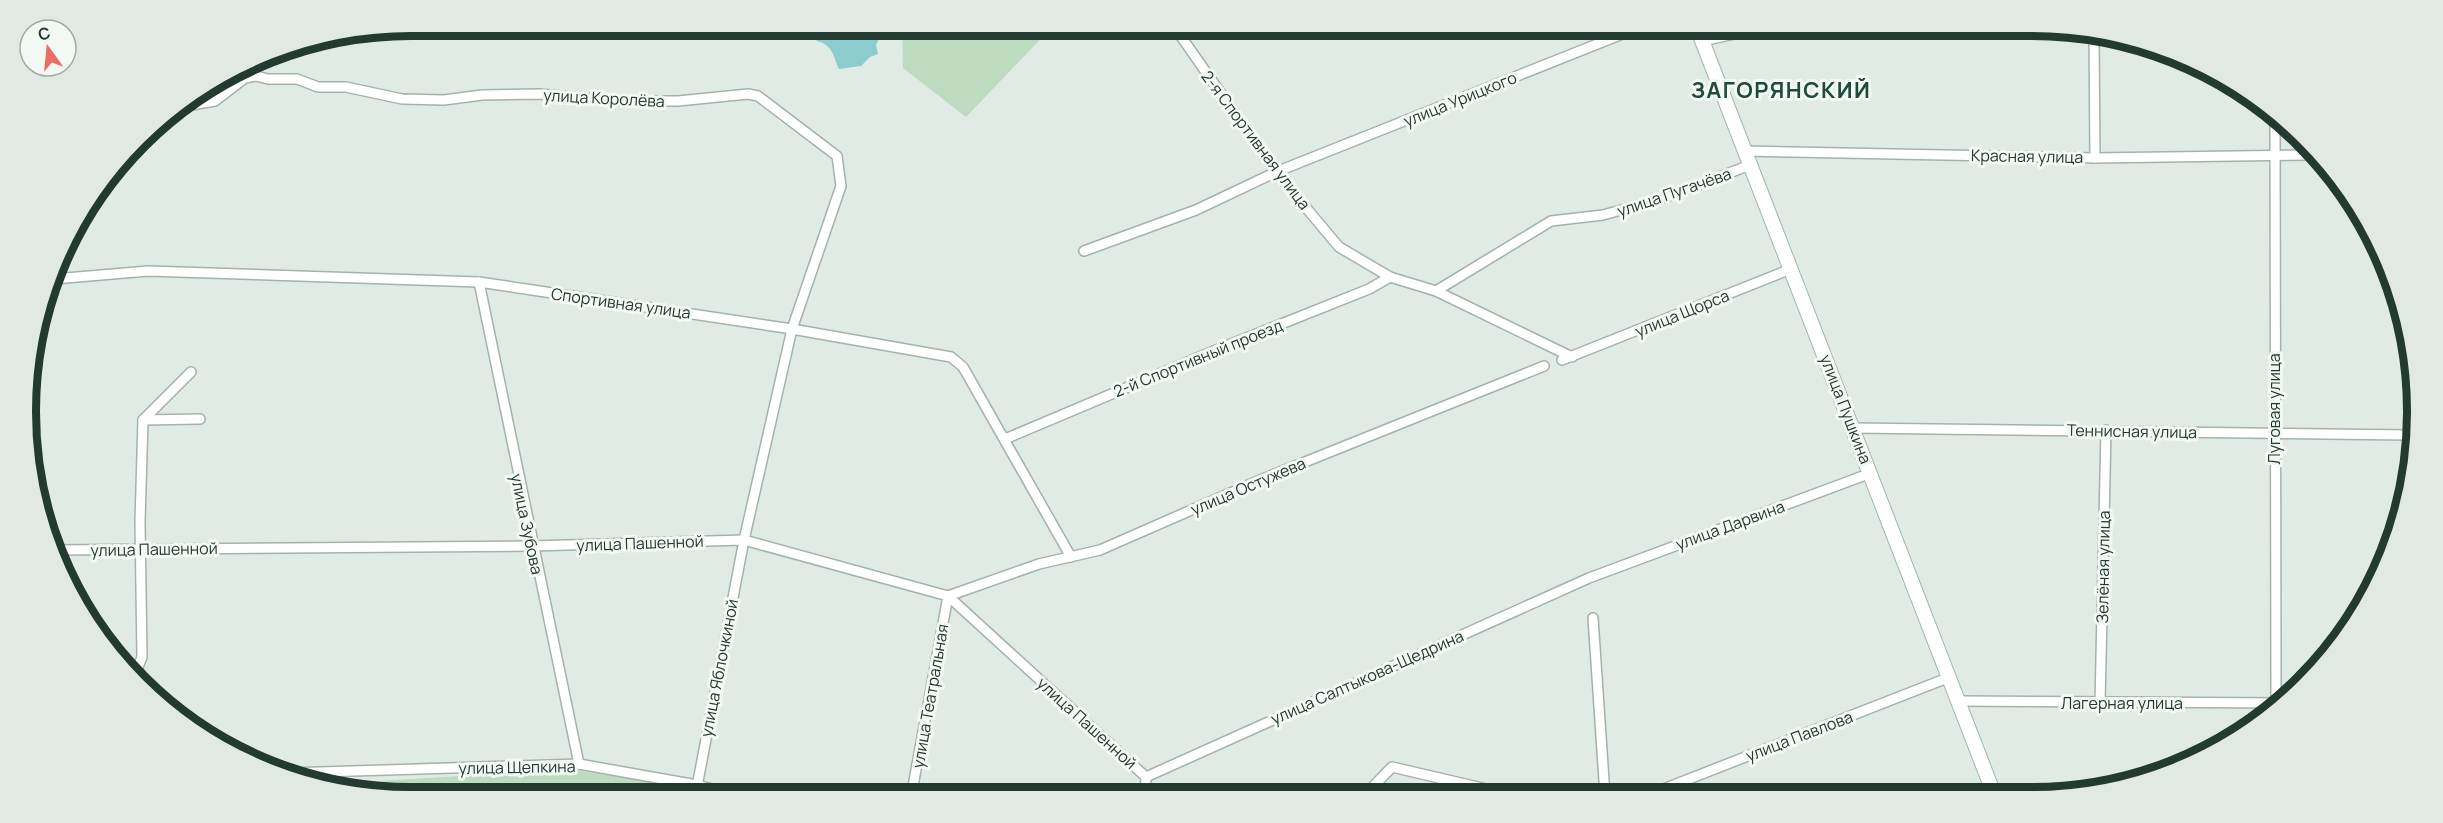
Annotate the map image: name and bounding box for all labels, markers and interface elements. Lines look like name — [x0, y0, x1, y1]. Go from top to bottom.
north arrow — [18, 18, 78, 78]
text: С — [36, 21, 53, 46]
street label: 2-я Спортивная улица — [1196, 66, 1316, 214]
street label: улица Урицкого — [1400, 66, 1520, 132]
district label: ЗАГОРЯНСКИЙ — [1691, 75, 1871, 105]
street label: улица Королёва — [543, 84, 665, 112]
street label: Красная улица — [1971, 144, 2083, 168]
street label: улица Пугачёва — [1614, 162, 1734, 222]
street label: Спортивная улица — [550, 282, 692, 324]
street label: улица Щорса — [1632, 284, 1732, 342]
street label: 2-й Спортивный проезд — [1110, 314, 1286, 402]
street label: улица Пушкина — [1815, 351, 1877, 467]
street label: Луговая улица — [2263, 353, 2285, 465]
street label: Теннисная улица — [2067, 419, 2197, 443]
street label: улица Остужева — [1187, 452, 1309, 520]
street label: улица Зубова — [506, 472, 548, 576]
street label: улица Дарвина — [1672, 495, 1788, 555]
street label: Зелёная улица — [2091, 510, 2115, 624]
street label: улица Пашенной — [576, 530, 704, 556]
street label: улица Пашенной — [90, 537, 218, 561]
street label: улица Яблочкиной — [695, 597, 743, 739]
street label: улица Театральная — [906, 622, 954, 770]
street label: улица Салтыкова-Щедрина — [1267, 624, 1467, 730]
street label: улица Пашенной — [1032, 672, 1142, 774]
street label: Лагерная улица — [2061, 692, 2183, 714]
street label: улица Павлова — [1742, 705, 1856, 767]
street label: улица Щепкина — [458, 755, 576, 779]

